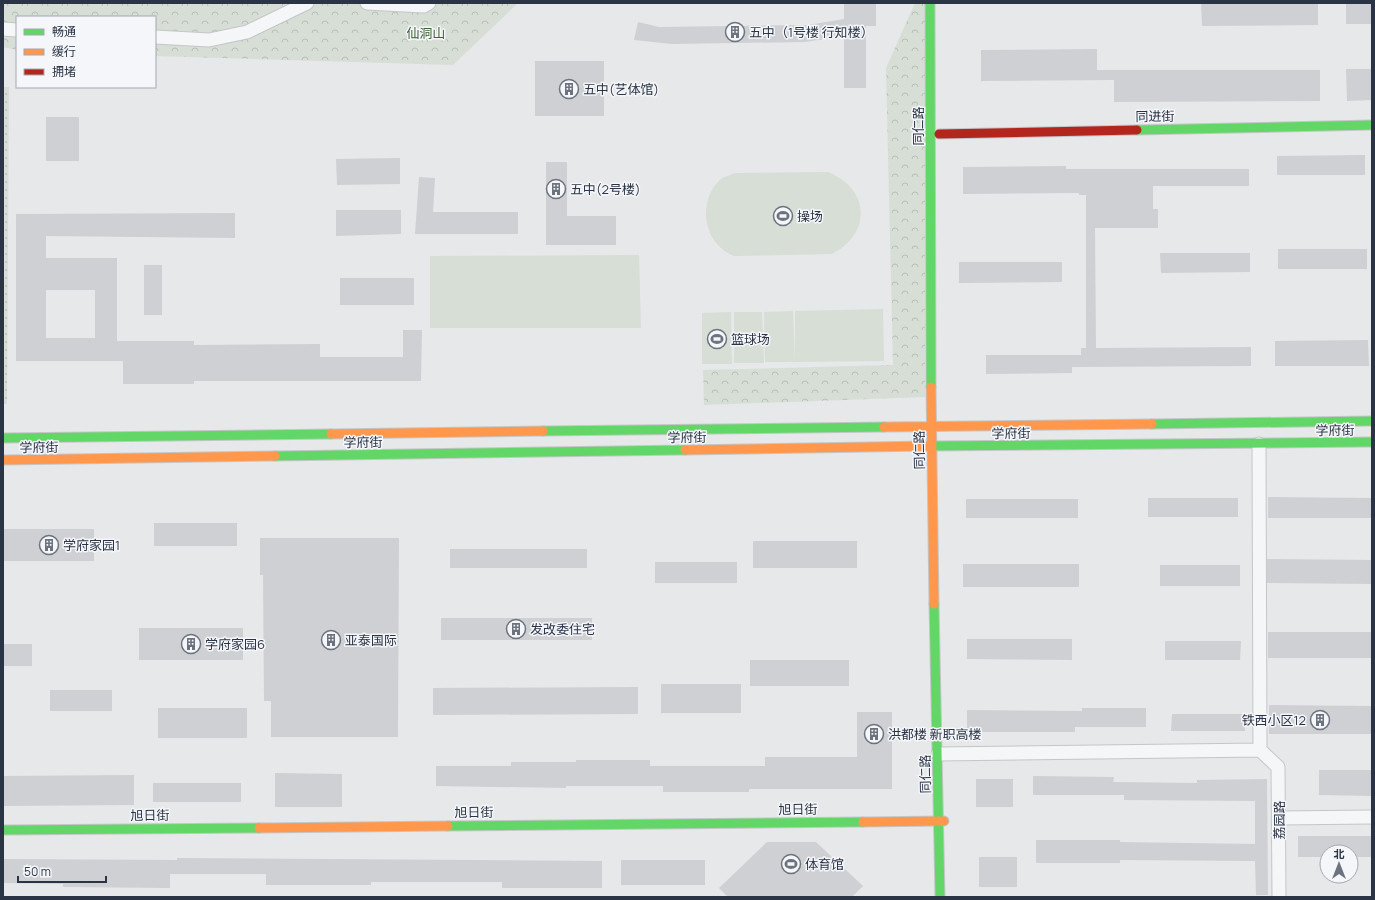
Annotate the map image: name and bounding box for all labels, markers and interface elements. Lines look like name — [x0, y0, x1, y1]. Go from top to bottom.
legend — [16, 16, 156, 88]
building icon: 五中（1号楼 行知楼） — [724, 21, 746, 43]
text: 畅通 — [52, 23, 76, 40]
place label: 五中（1号楼 行知楼） — [749, 23, 874, 41]
park label: 仙洞山 — [406, 24, 446, 42]
text: 缓行 — [52, 43, 76, 60]
text: 拥堵 — [52, 63, 76, 80]
building icon: 五中(艺体馆) — [558, 78, 580, 100]
place label: 五中(艺体馆) — [583, 80, 659, 98]
street label: 同仁路 — [909, 106, 927, 146]
street label: 同进街 — [1135, 107, 1175, 125]
building icon: 五中(2号楼) — [545, 178, 567, 200]
place label: 五中(2号楼) — [570, 180, 641, 198]
sports icon: 操场 — [772, 205, 794, 227]
place label: 操场 — [797, 207, 823, 225]
sports icon: 篮球场 — [706, 328, 728, 350]
place label: 篮球场 — [731, 330, 770, 348]
street label: 学府街 — [1315, 421, 1355, 439]
street label: 学府街 — [991, 424, 1031, 442]
street label: 学府街 — [667, 428, 707, 446]
street label: 同仁路 — [910, 430, 928, 470]
street label: 学府街 — [343, 433, 383, 451]
street label: 学府街 — [19, 438, 59, 456]
building icon: 学府家园1 — [38, 534, 60, 556]
place label: 学府家园1 — [63, 536, 120, 554]
building icon: 发改委住宅 — [505, 618, 527, 640]
place label: 发改委住宅 — [530, 620, 595, 638]
building icon: 亚泰国际 — [320, 629, 342, 651]
place label: 亚泰国际 — [345, 631, 397, 649]
building icon: 学府家园6 — [180, 633, 202, 655]
place label: 学府家园6 — [205, 635, 265, 653]
building icon: 铁西小区12 — [1309, 709, 1331, 731]
place label: 铁西小区12 — [1242, 711, 1306, 729]
building icon: 洪都楼 新职高楼 — [863, 723, 885, 745]
place label: 洪都楼 新职高楼 — [888, 725, 982, 743]
street label: 同仁路 — [916, 754, 934, 794]
street label: 旭日街 — [778, 800, 818, 818]
street label: 荔园路 — [1270, 800, 1288, 840]
street label: 旭日街 — [454, 803, 494, 821]
street label: 旭日街 — [130, 806, 170, 824]
north arrow — [1319, 844, 1359, 884]
text: 北 — [1334, 846, 1345, 861]
sports icon: 体育馆 — [780, 853, 802, 875]
place label: 体育馆 — [805, 855, 844, 873]
scale bar — [18, 858, 106, 884]
text: 50 m — [24, 863, 51, 880]

